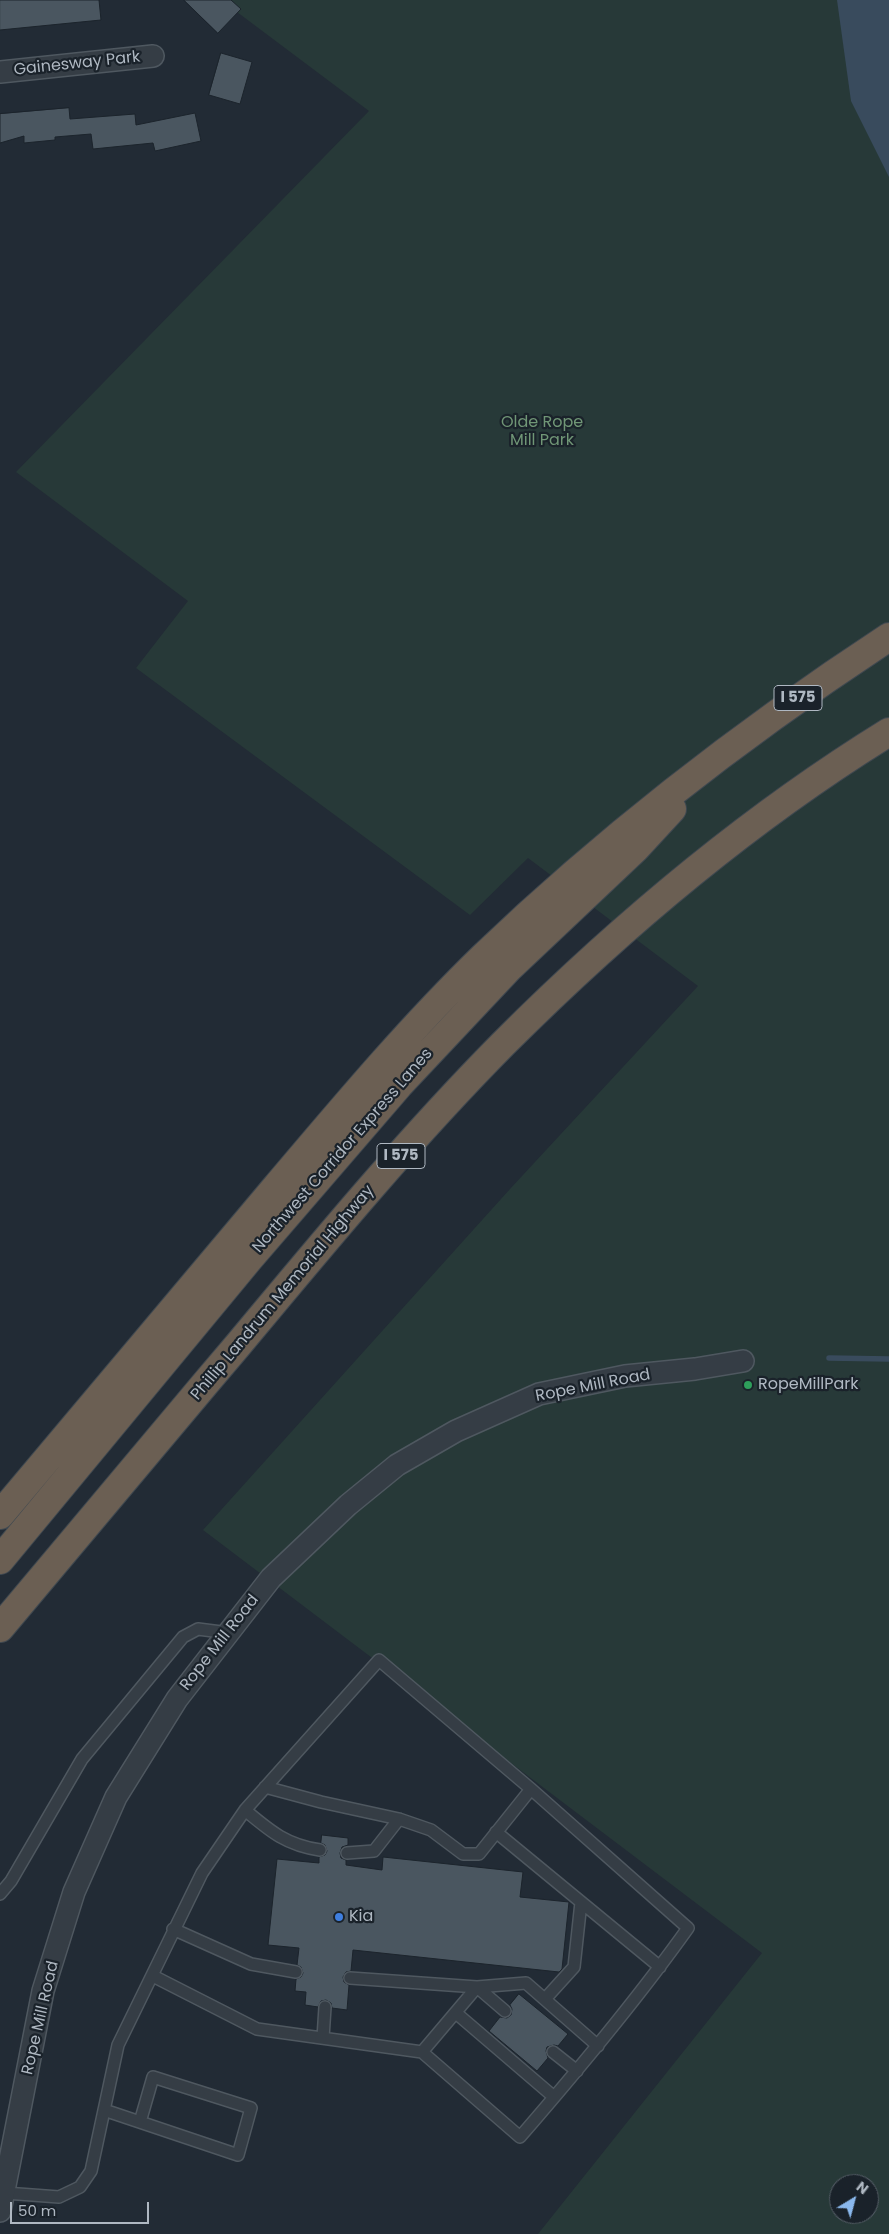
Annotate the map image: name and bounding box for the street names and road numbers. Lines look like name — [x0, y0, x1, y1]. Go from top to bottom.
street label: Gainesway Park — [13, 48, 141, 80]
road number: I 575 — [774, 686, 822, 710]
street label: Northwest Corridor Express Lanes — [249, 1045, 437, 1257]
road number: I 575 — [377, 1144, 425, 1168]
street label: Phillip Landrum Memorial Highway — [187, 1182, 379, 1404]
street label: Rope Mill Road — [534, 1365, 652, 1407]
street label: Rope Mill Road — [177, 1591, 263, 1695]
street label: Rope Mill Road — [19, 1959, 63, 2077]

